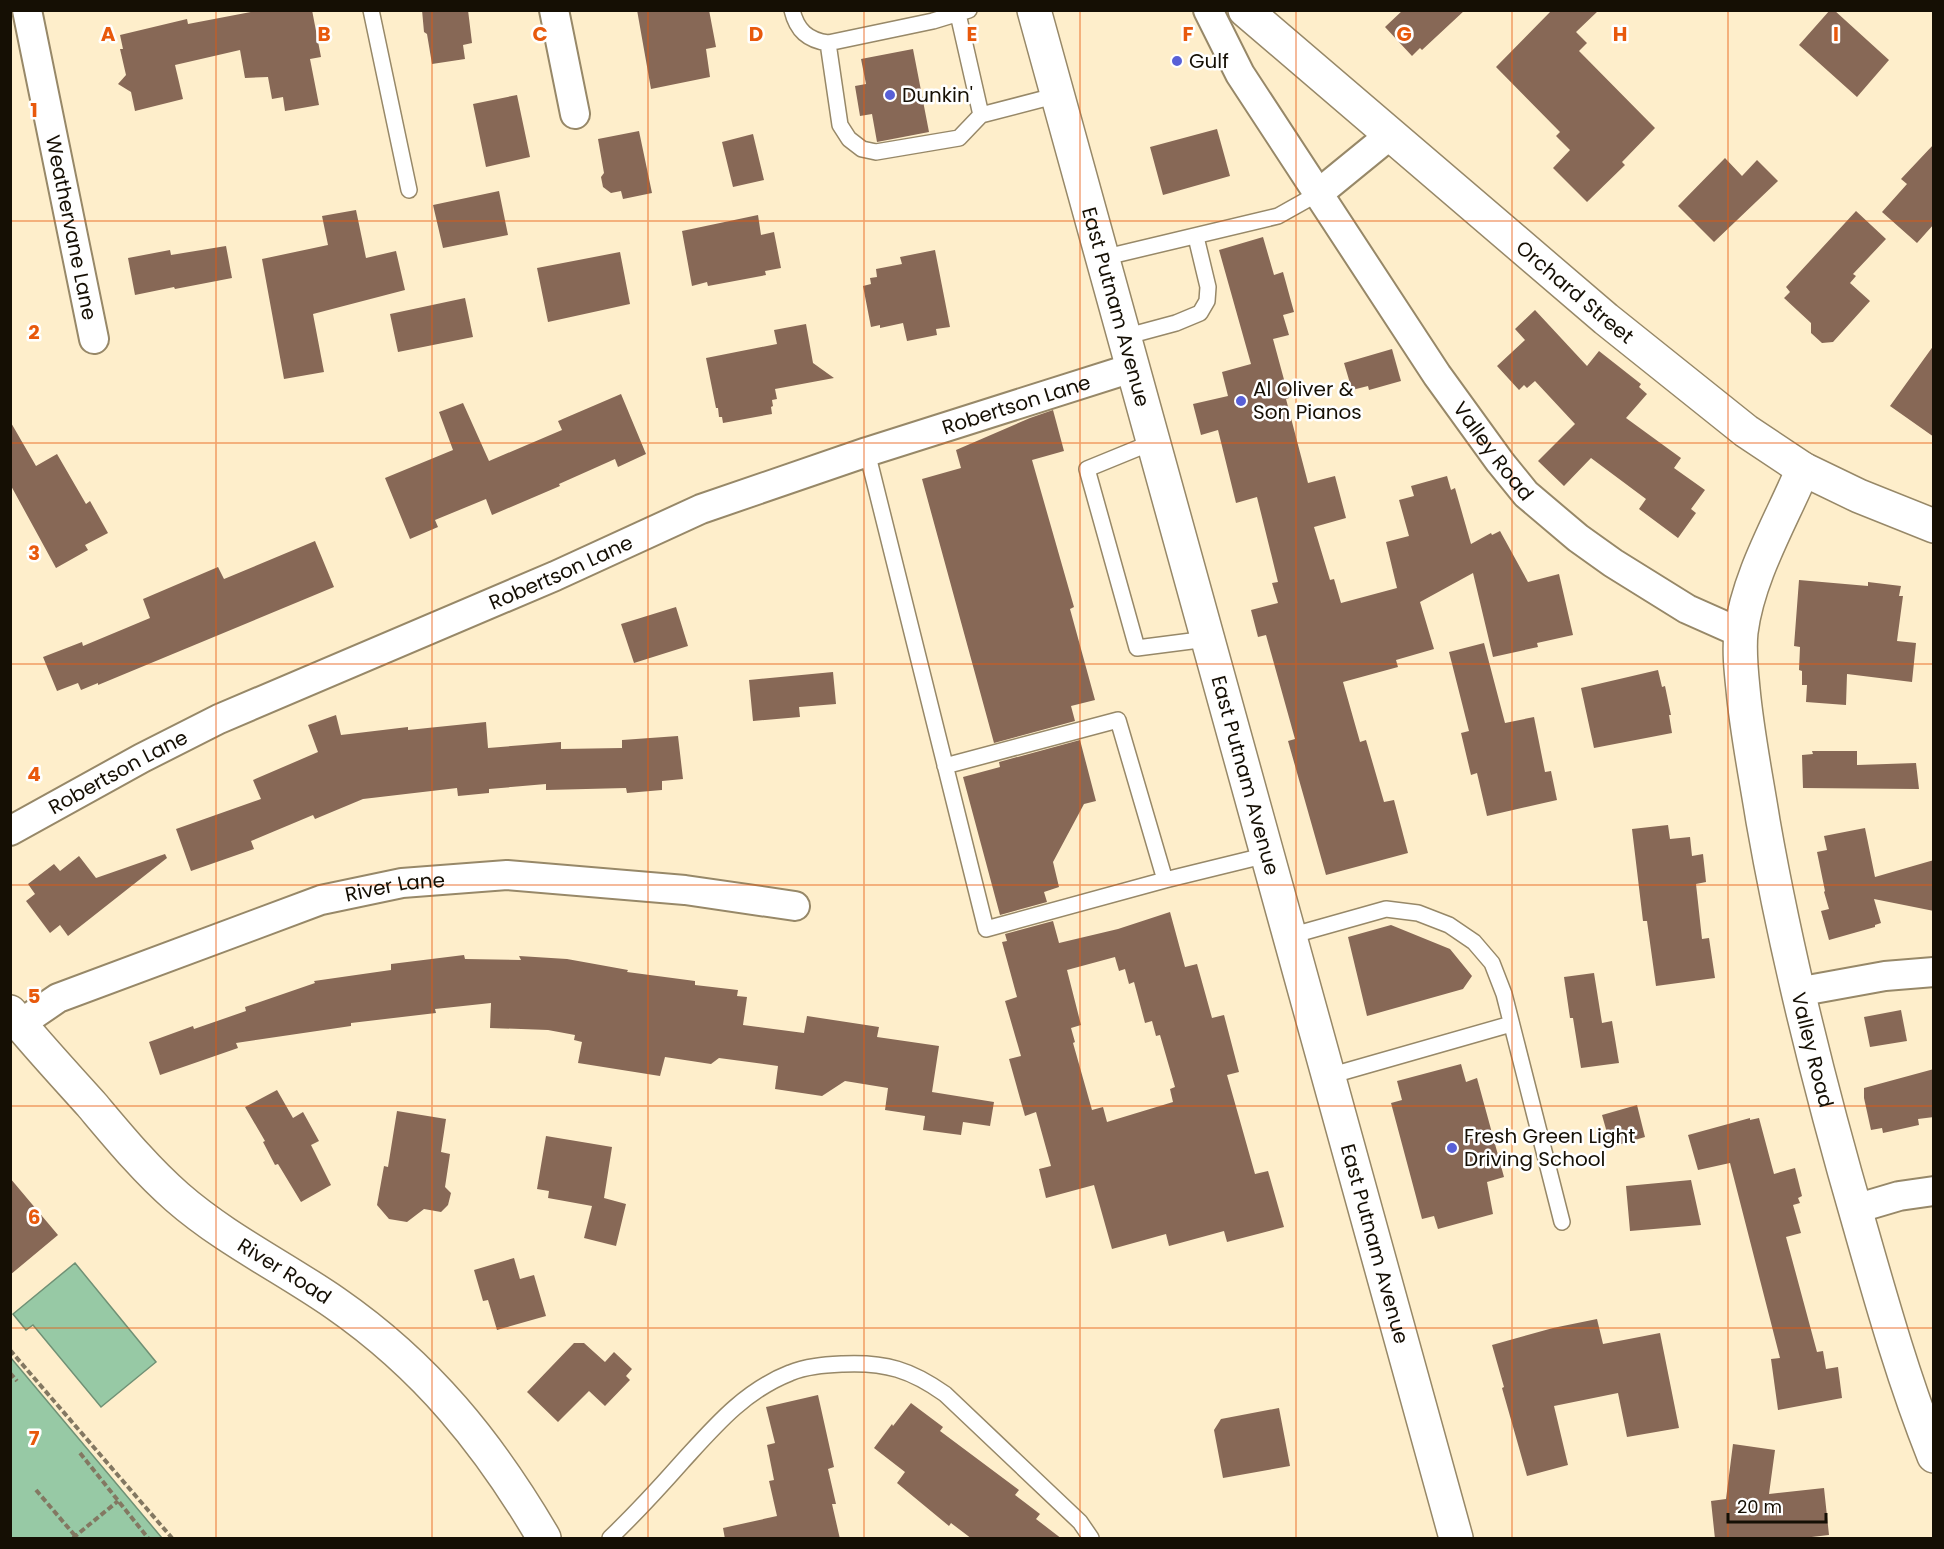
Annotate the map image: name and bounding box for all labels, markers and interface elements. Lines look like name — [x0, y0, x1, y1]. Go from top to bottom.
text: A — [101, 20, 116, 48]
text: B — [317, 20, 331, 48]
text: C — [532, 20, 548, 48]
text: D — [749, 20, 763, 48]
text: E — [967, 20, 977, 48]
text: F — [1183, 20, 1194, 48]
text: G — [1396, 20, 1412, 48]
text: H — [1613, 20, 1627, 48]
text: I — [1833, 20, 1839, 48]
place label: Gulf — [1189, 47, 1229, 75]
marker: Gulf — [1170, 54, 1184, 68]
place label: Dunkin' — [902, 81, 973, 109]
marker: Dunkin' — [883, 88, 897, 102]
text: 1 — [30, 96, 38, 124]
street label: Weathervane Lane — [39, 133, 104, 323]
street label: East Putnam Avenue — [1075, 204, 1157, 410]
street label: Orchard Street — [1510, 234, 1640, 350]
text: 2 — [28, 318, 40, 346]
street label: Robertson Lane — [938, 368, 1094, 441]
place label: Al Oliver & Son Pianos — [1253, 375, 1362, 426]
marker: Al Oliver & Son Pianos — [1234, 394, 1248, 408]
street label: Valley Road — [1447, 396, 1540, 507]
street label: Robertson Lane — [485, 528, 637, 617]
text: 3 — [28, 539, 40, 567]
street label: East Putnam Avenue — [1204, 672, 1286, 878]
street label: Robertson Lane — [43, 723, 192, 821]
text: 4 — [27, 760, 41, 788]
street label: River Lane — [342, 866, 446, 909]
text: 5 — [28, 982, 41, 1010]
street label: Valley Road — [1785, 989, 1840, 1111]
place label: Fresh Green Light Driving School — [1464, 1122, 1636, 1173]
street label: East Putnam Avenue — [1334, 1141, 1416, 1347]
marker: Fresh Green Light Driving School — [1445, 1141, 1459, 1155]
text: 6 — [28, 1203, 40, 1231]
street label: River Road — [232, 1231, 337, 1311]
text: 7 — [29, 1424, 40, 1452]
scale bar — [1728, 1486, 1826, 1524]
text: 20 m — [1737, 1494, 1782, 1519]

